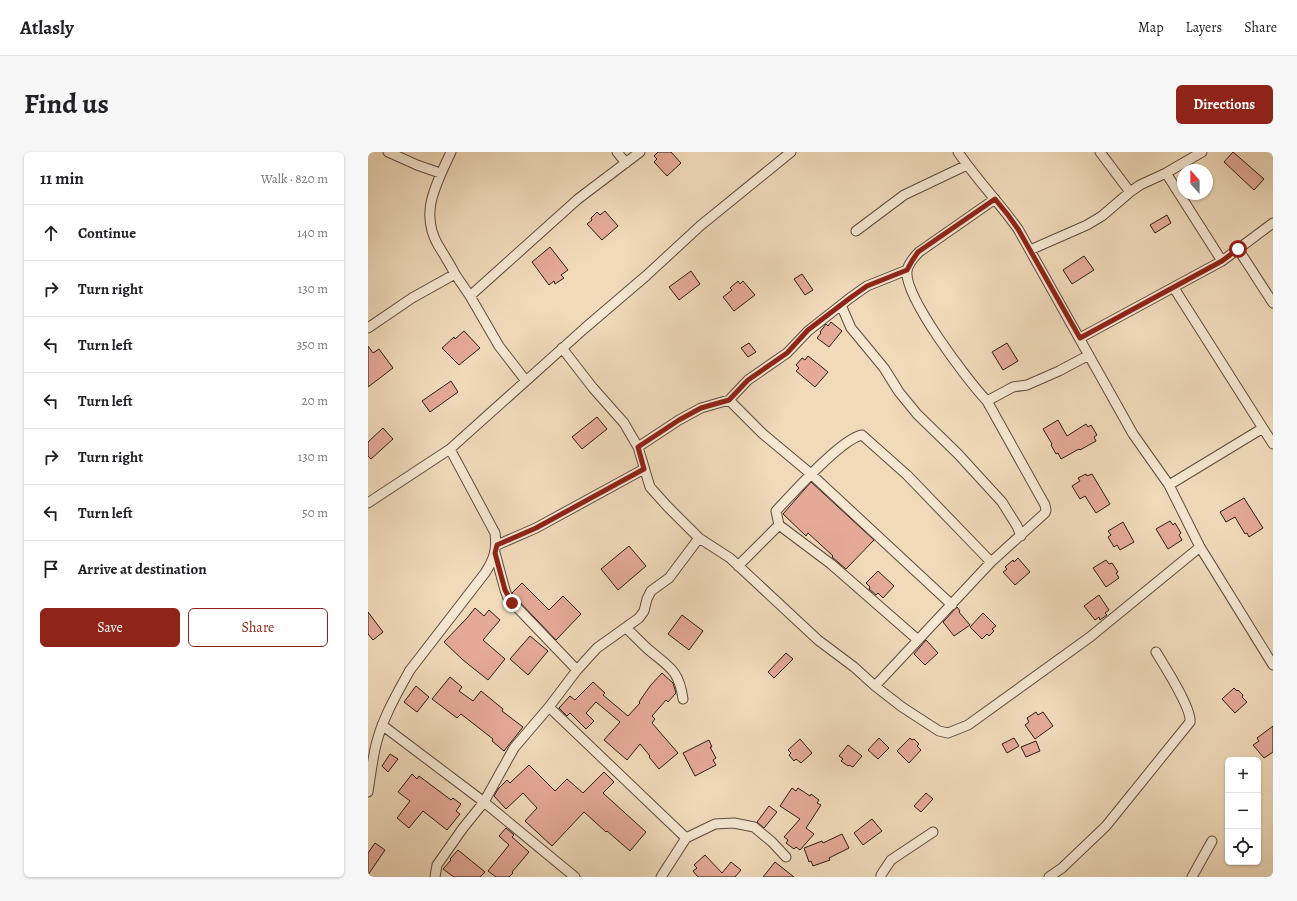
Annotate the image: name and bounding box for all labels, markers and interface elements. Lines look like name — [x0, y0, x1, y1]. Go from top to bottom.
text: Atlasly — [20, 15, 74, 41]
text: Map — [1138, 18, 1164, 37]
text: Layers — [1186, 18, 1222, 37]
text: Share — [1244, 18, 1277, 37]
text: Find us — [24, 85, 109, 123]
button: Directions — [1176, 85, 1273, 124]
north arrow — [1177, 164, 1213, 200]
text: 11 min — [40, 167, 84, 190]
text: Walk · 820 m — [261, 170, 328, 187]
icon: ahead — [40, 222, 62, 244]
text: Continue — [78, 223, 136, 243]
text: 140 m — [297, 224, 328, 241]
route start — [1229, 240, 1247, 258]
icon: right — [40, 278, 62, 300]
text: Turn right — [78, 279, 143, 299]
text: 130 m — [298, 280, 328, 297]
icon: left — [40, 334, 62, 356]
text: Turn left — [78, 335, 133, 355]
text: 350 m — [297, 336, 328, 353]
icon: left — [40, 390, 62, 412]
text: Turn left — [78, 391, 133, 411]
text: 20 m — [302, 392, 328, 409]
icon: right — [40, 446, 62, 468]
text: Turn right — [78, 447, 143, 467]
text: 130 m — [298, 448, 328, 465]
icon: left — [40, 502, 62, 524]
text: Turn left — [78, 503, 133, 523]
text: 50 m — [302, 504, 328, 521]
icon: arrive — [40, 558, 62, 580]
text: Arrive at destination — [78, 559, 207, 579]
route end — [503, 594, 521, 612]
button: Save — [40, 608, 180, 647]
button: Share — [188, 608, 328, 647]
map controls — [1225, 757, 1261, 865]
button: + — [1225, 757, 1261, 793]
button: − — [1225, 793, 1261, 829]
button: locate — [1225, 829, 1261, 865]

